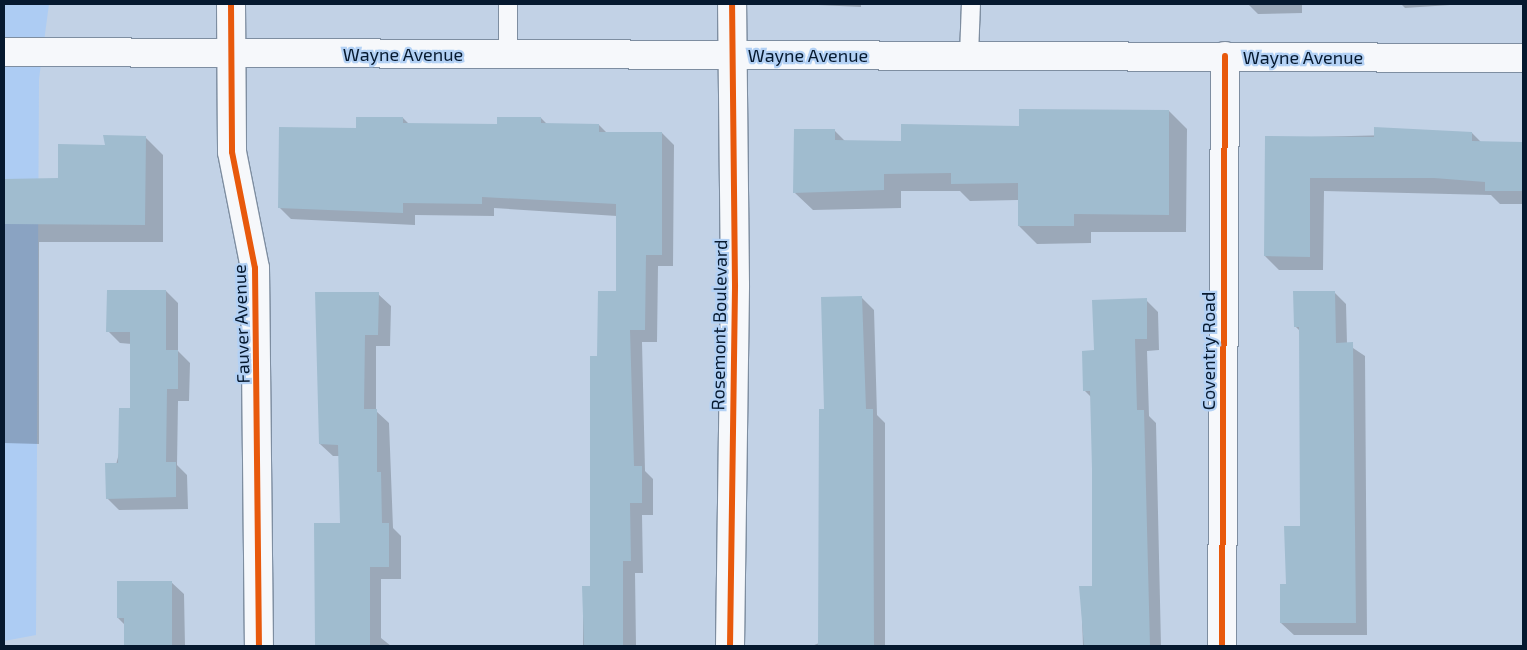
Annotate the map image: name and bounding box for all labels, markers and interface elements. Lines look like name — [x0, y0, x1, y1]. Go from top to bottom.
street label: Wayne Avenue — [343, 43, 463, 65]
street label: Wayne Avenue — [748, 44, 868, 66]
street label: Wayne Avenue — [1243, 46, 1363, 68]
street label: Rosemont Boulevard — [707, 239, 731, 411]
street label: Fauver Avenue — [228, 264, 254, 384]
street label: Coventry Road — [1197, 292, 1219, 410]

